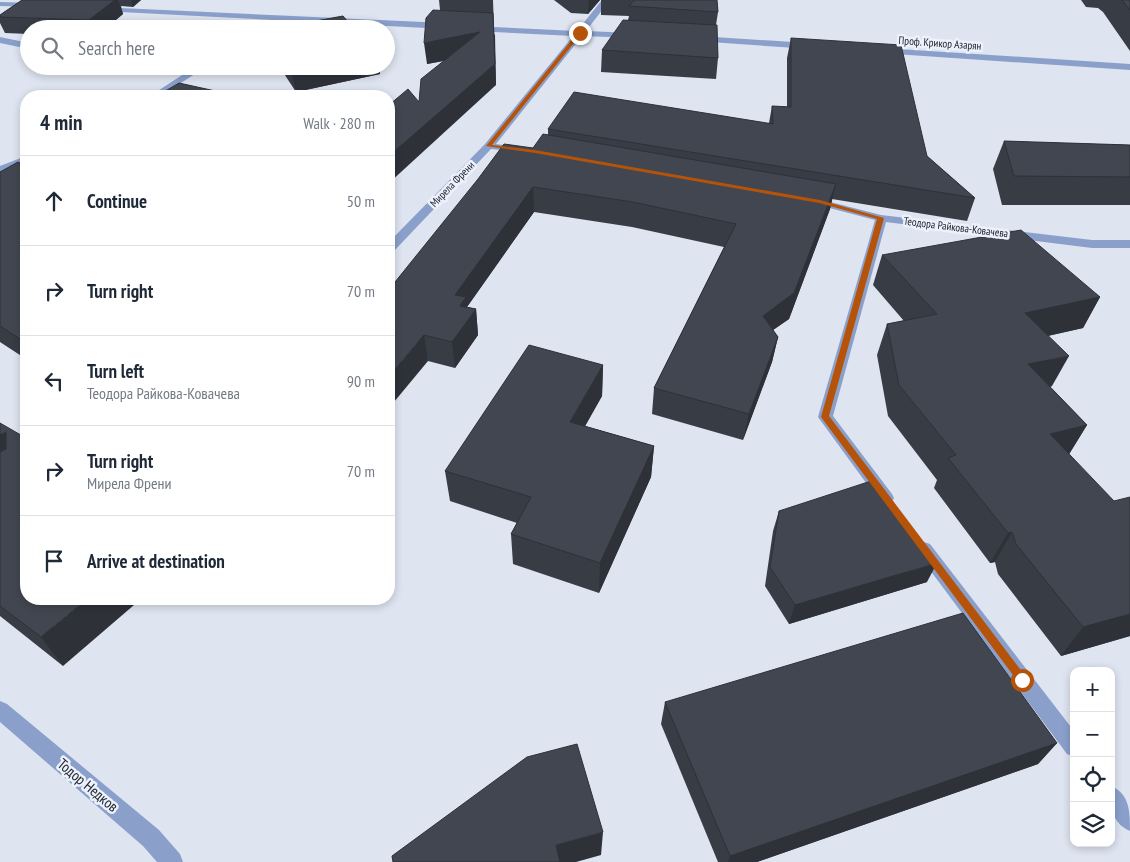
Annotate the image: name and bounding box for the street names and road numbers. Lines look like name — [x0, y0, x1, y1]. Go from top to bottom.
street label: Проф. Крикор Азарян — [898, 33, 982, 53]
street label: Мирела Френи — [427, 158, 477, 210]
street label: Теодора Райкова-Ковачева — [903, 214, 1009, 240]
street label: Тодор Недков — [54, 754, 122, 816]

